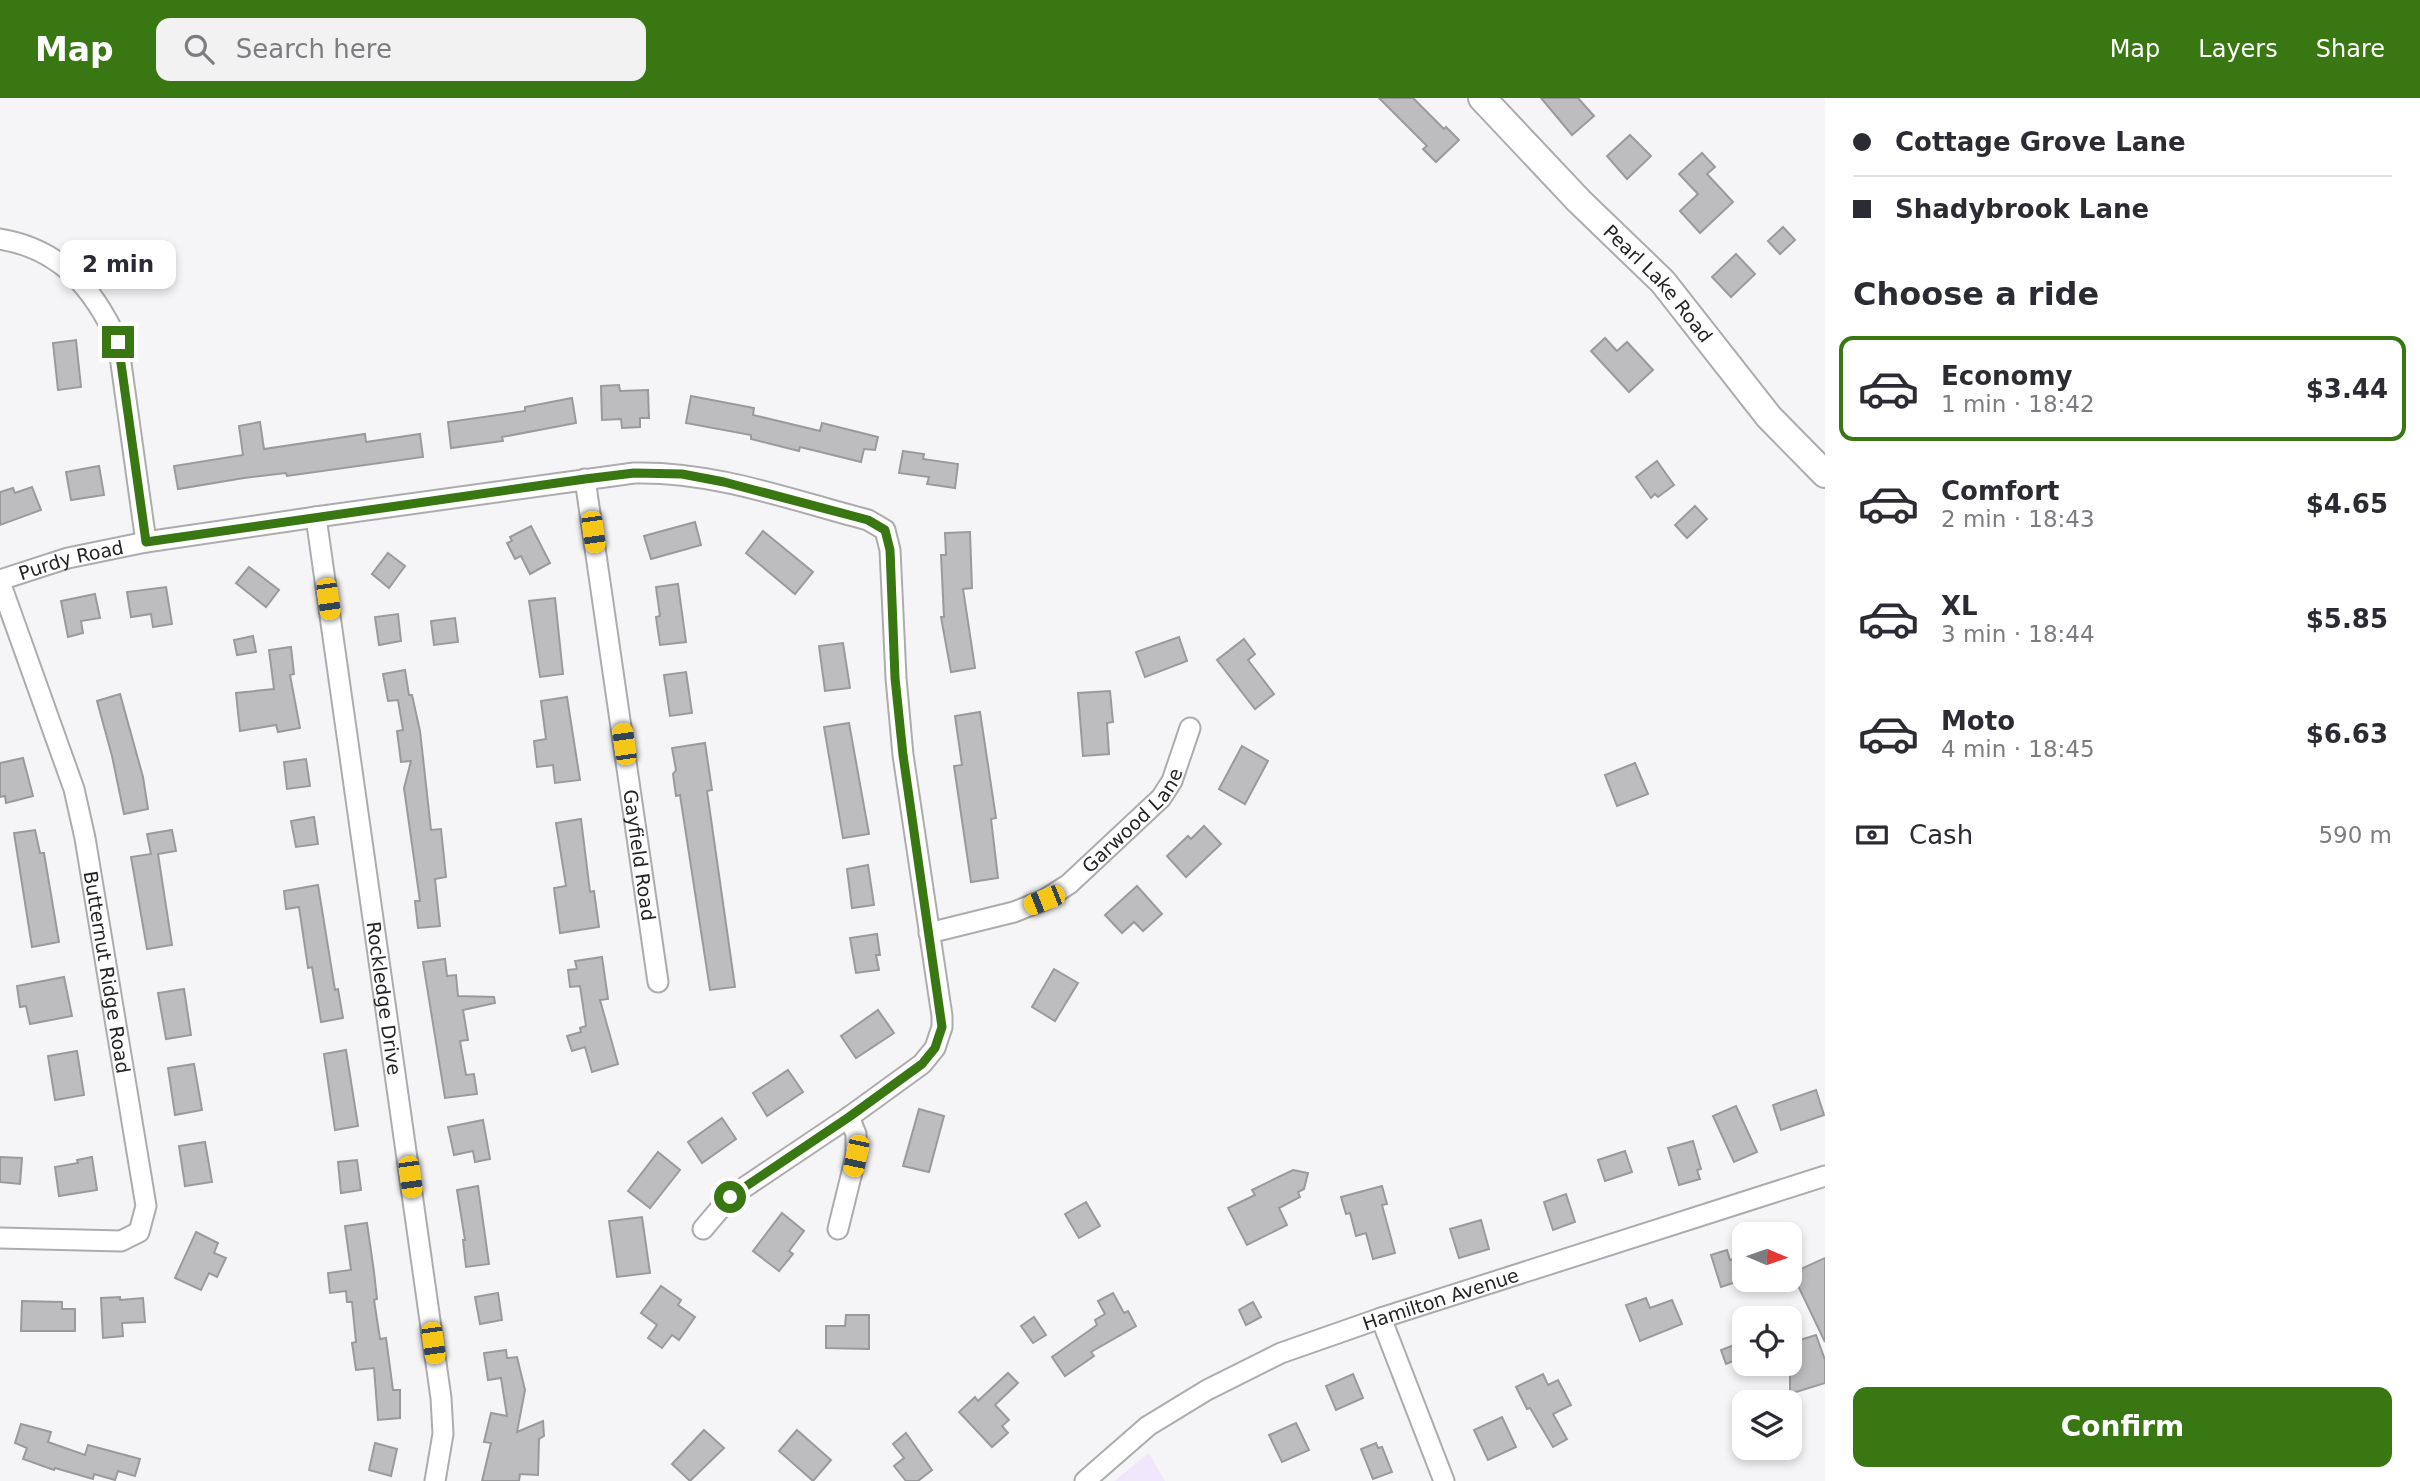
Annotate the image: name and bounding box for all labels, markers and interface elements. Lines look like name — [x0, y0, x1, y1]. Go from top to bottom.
search box — [156, 18, 646, 81]
text: Map — [35, 30, 114, 69]
icon: search — [180, 30, 218, 68]
text: Search here — [236, 34, 392, 64]
text: Map — [2110, 35, 2160, 63]
text: Layers — [2198, 35, 2278, 63]
text: Share — [2316, 35, 2385, 63]
text: Cottage Grove Lane — [1895, 127, 2186, 157]
text: Shadybrook Lane — [1895, 194, 2149, 224]
street label: Pearl Lake Road — [1599, 220, 1717, 347]
callout: 2 min — [60, 240, 176, 289]
text: 2 min — [82, 251, 154, 277]
text: Choose a ride — [1853, 275, 2099, 313]
route end — [102, 326, 134, 358]
icon: car — [1857, 357, 1920, 420]
text: Economy — [1941, 361, 2072, 391]
text: $3.44 — [2306, 374, 2388, 404]
text: 1 min · 18:42 — [1941, 391, 2095, 417]
icon: car — [1857, 472, 1920, 535]
text: Comfort — [1941, 476, 2059, 506]
text: $4.65 — [2306, 489, 2388, 519]
text: 2 min · 18:43 — [1941, 506, 2095, 532]
car — [580, 510, 607, 554]
street label: Purdy Road — [16, 536, 125, 584]
car — [315, 577, 342, 621]
icon: car — [1857, 587, 1920, 650]
text: XL — [1941, 591, 1978, 621]
text: $5.85 — [2306, 604, 2388, 634]
text: 3 min · 18:44 — [1941, 621, 2095, 647]
icon: car — [1857, 702, 1920, 765]
text: Moto — [1941, 706, 2015, 736]
text: $6.63 — [2306, 719, 2388, 749]
car — [611, 722, 638, 766]
text: 4 min · 18:45 — [1941, 736, 2095, 762]
street label: Garwood Lane — [1077, 765, 1187, 877]
street label: Gayfield Road — [619, 788, 660, 922]
icon: cash — [1853, 816, 1891, 854]
text: Cash — [1909, 820, 1973, 850]
text: 590 m — [2318, 822, 2392, 848]
street label: Butternut Ridge Road — [80, 869, 135, 1075]
car — [1021, 882, 1068, 918]
street label: Rockledge Drive — [362, 920, 406, 1076]
car — [842, 1133, 871, 1179]
car — [397, 1155, 424, 1199]
route start — [714, 1181, 746, 1213]
north arrow — [1732, 1222, 1802, 1292]
map controls — [1732, 1222, 1802, 1460]
street label: Hamilton Avenue — [1360, 1264, 1522, 1335]
button: locate — [1732, 1306, 1802, 1376]
car — [420, 1321, 447, 1365]
button: Confirm — [1853, 1387, 2392, 1467]
button: layers — [1732, 1390, 1802, 1460]

